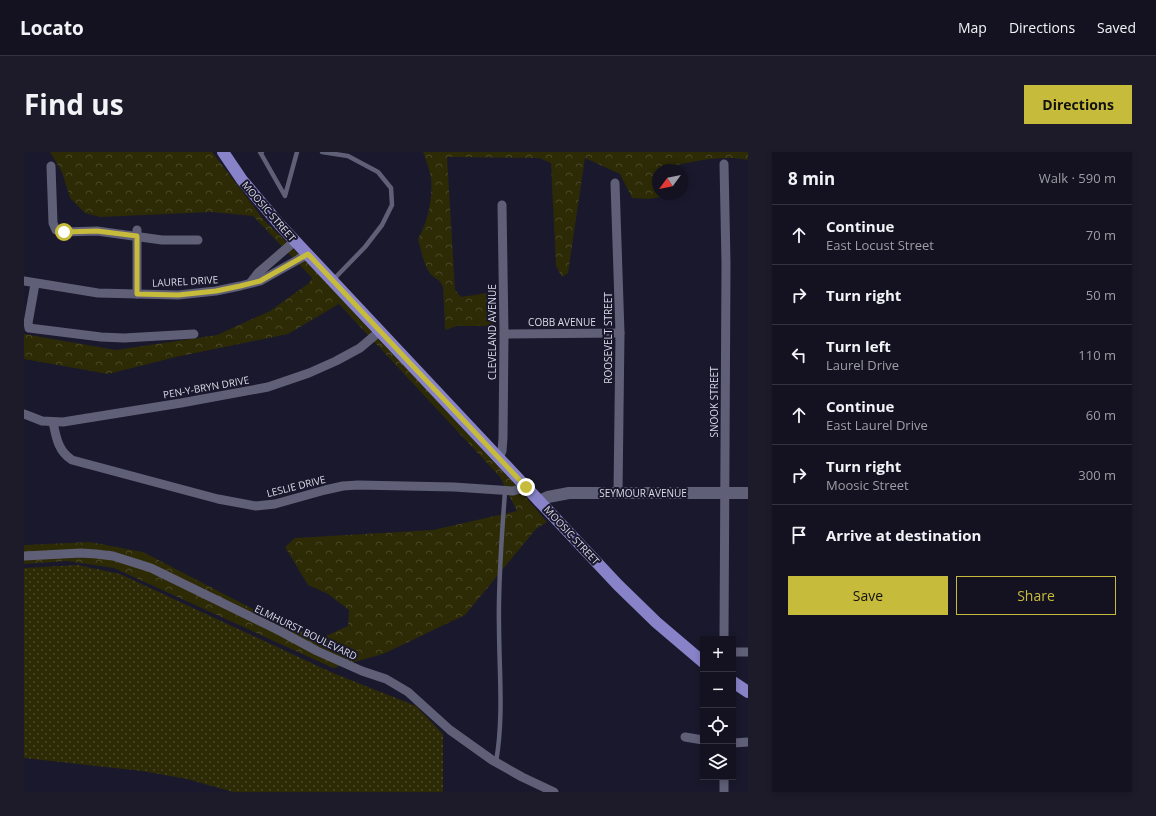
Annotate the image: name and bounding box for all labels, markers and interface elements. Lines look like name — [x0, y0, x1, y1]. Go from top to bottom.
text: Locato — [20, 15, 84, 41]
text: Map — [958, 18, 987, 37]
text: Directions — [1009, 18, 1075, 37]
text: Saved — [1097, 18, 1136, 37]
text: Find us — [24, 85, 124, 123]
button: Directions — [1024, 85, 1132, 124]
north arrow — [652, 164, 688, 200]
text: 8 min — [788, 167, 835, 190]
text: Walk · 590 m — [1039, 169, 1116, 187]
street label: MOOSIC STREET — [239, 178, 299, 244]
text: Continue — [826, 216, 894, 236]
route start — [55, 223, 73, 241]
icon: ahead — [788, 224, 810, 246]
text: 70 m — [1086, 226, 1116, 244]
text: East Locust Street — [826, 236, 934, 254]
street label: LAUREL DRIVE — [152, 272, 218, 290]
street label: CLEVELAND AVENUE — [485, 284, 499, 380]
icon: right — [788, 284, 810, 306]
text: Turn right — [826, 285, 901, 305]
text: 50 m — [1086, 286, 1116, 304]
street label: ROOSEVELT STREET — [601, 292, 615, 384]
street label: COBB AVENUE — [528, 315, 596, 329]
text: Turn left — [826, 336, 891, 356]
icon: left — [788, 344, 810, 366]
text: 110 m — [1078, 346, 1116, 364]
text: Laurel Drive — [826, 356, 899, 374]
street label: SNOOK STREET — [707, 366, 721, 438]
street label: PEN-Y-BRYN DRIVE — [162, 373, 250, 401]
text: Continue — [826, 396, 894, 416]
icon: ahead — [788, 404, 810, 426]
text: 60 m — [1086, 406, 1116, 424]
text: East Laurel Drive — [826, 416, 928, 434]
text: Turn right — [826, 456, 901, 476]
icon: right — [788, 464, 810, 486]
text: 300 m — [1078, 466, 1116, 484]
street label: LESLIE DRIVE — [265, 472, 327, 500]
text: Moosic Street — [826, 476, 909, 494]
route end — [517, 478, 535, 496]
street label: SEYMOUR AVENUE — [599, 486, 687, 500]
street label: MOOSIC STREET — [541, 503, 603, 568]
icon: arrive — [788, 524, 810, 546]
text: Arrive at destination — [826, 525, 981, 545]
button: Save — [788, 576, 948, 615]
button: Share — [956, 576, 1116, 615]
street label: ELMHURST BOULEVARD — [253, 601, 359, 663]
map controls — [700, 636, 736, 780]
button: + — [700, 636, 736, 672]
button: − — [700, 672, 736, 708]
button: locate — [700, 708, 736, 744]
button: layers — [700, 744, 736, 780]

